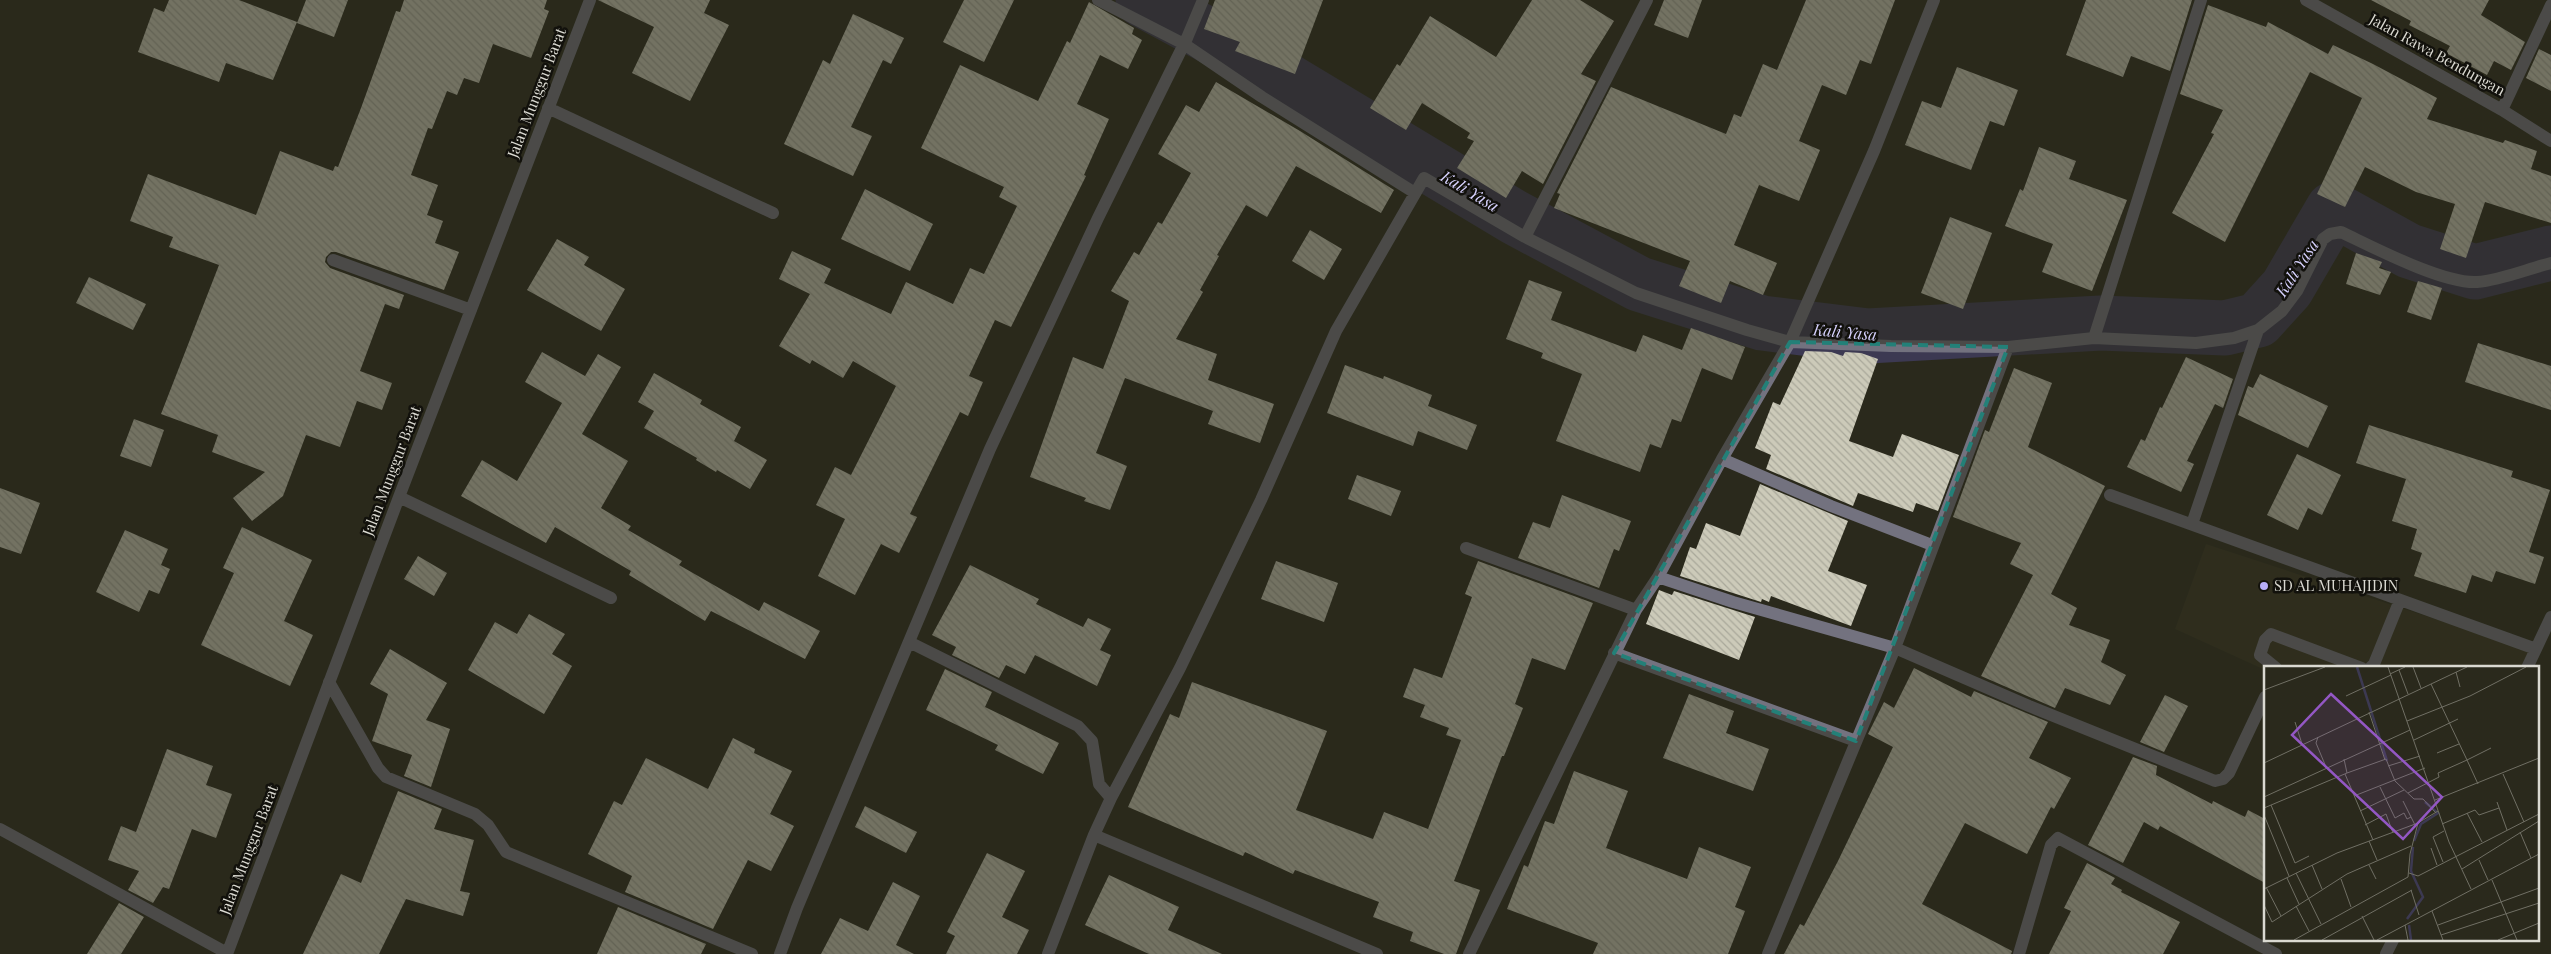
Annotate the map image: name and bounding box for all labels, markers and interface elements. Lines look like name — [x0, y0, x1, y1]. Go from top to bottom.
street label: Jalan Rawa Bendungan — [2365, 8, 2509, 100]
street label: Jalan Munggur Barat — [502, 24, 570, 161]
water label: Kali Yasa — [1437, 165, 1503, 216]
water label: Kali Yasa — [2270, 235, 2323, 301]
water label: Kali Yasa — [1811, 318, 1878, 345]
street label: Jalan Munggur Barat — [357, 402, 425, 539]
place label: SD AL MUHAJIDIN — [2274, 575, 2399, 595]
marker: SD AL MUHAJIDIN — [2258, 580, 2270, 592]
inset map — [2264, 666, 2538, 942]
street label: Jalan Munggur Barat — [214, 781, 282, 918]

